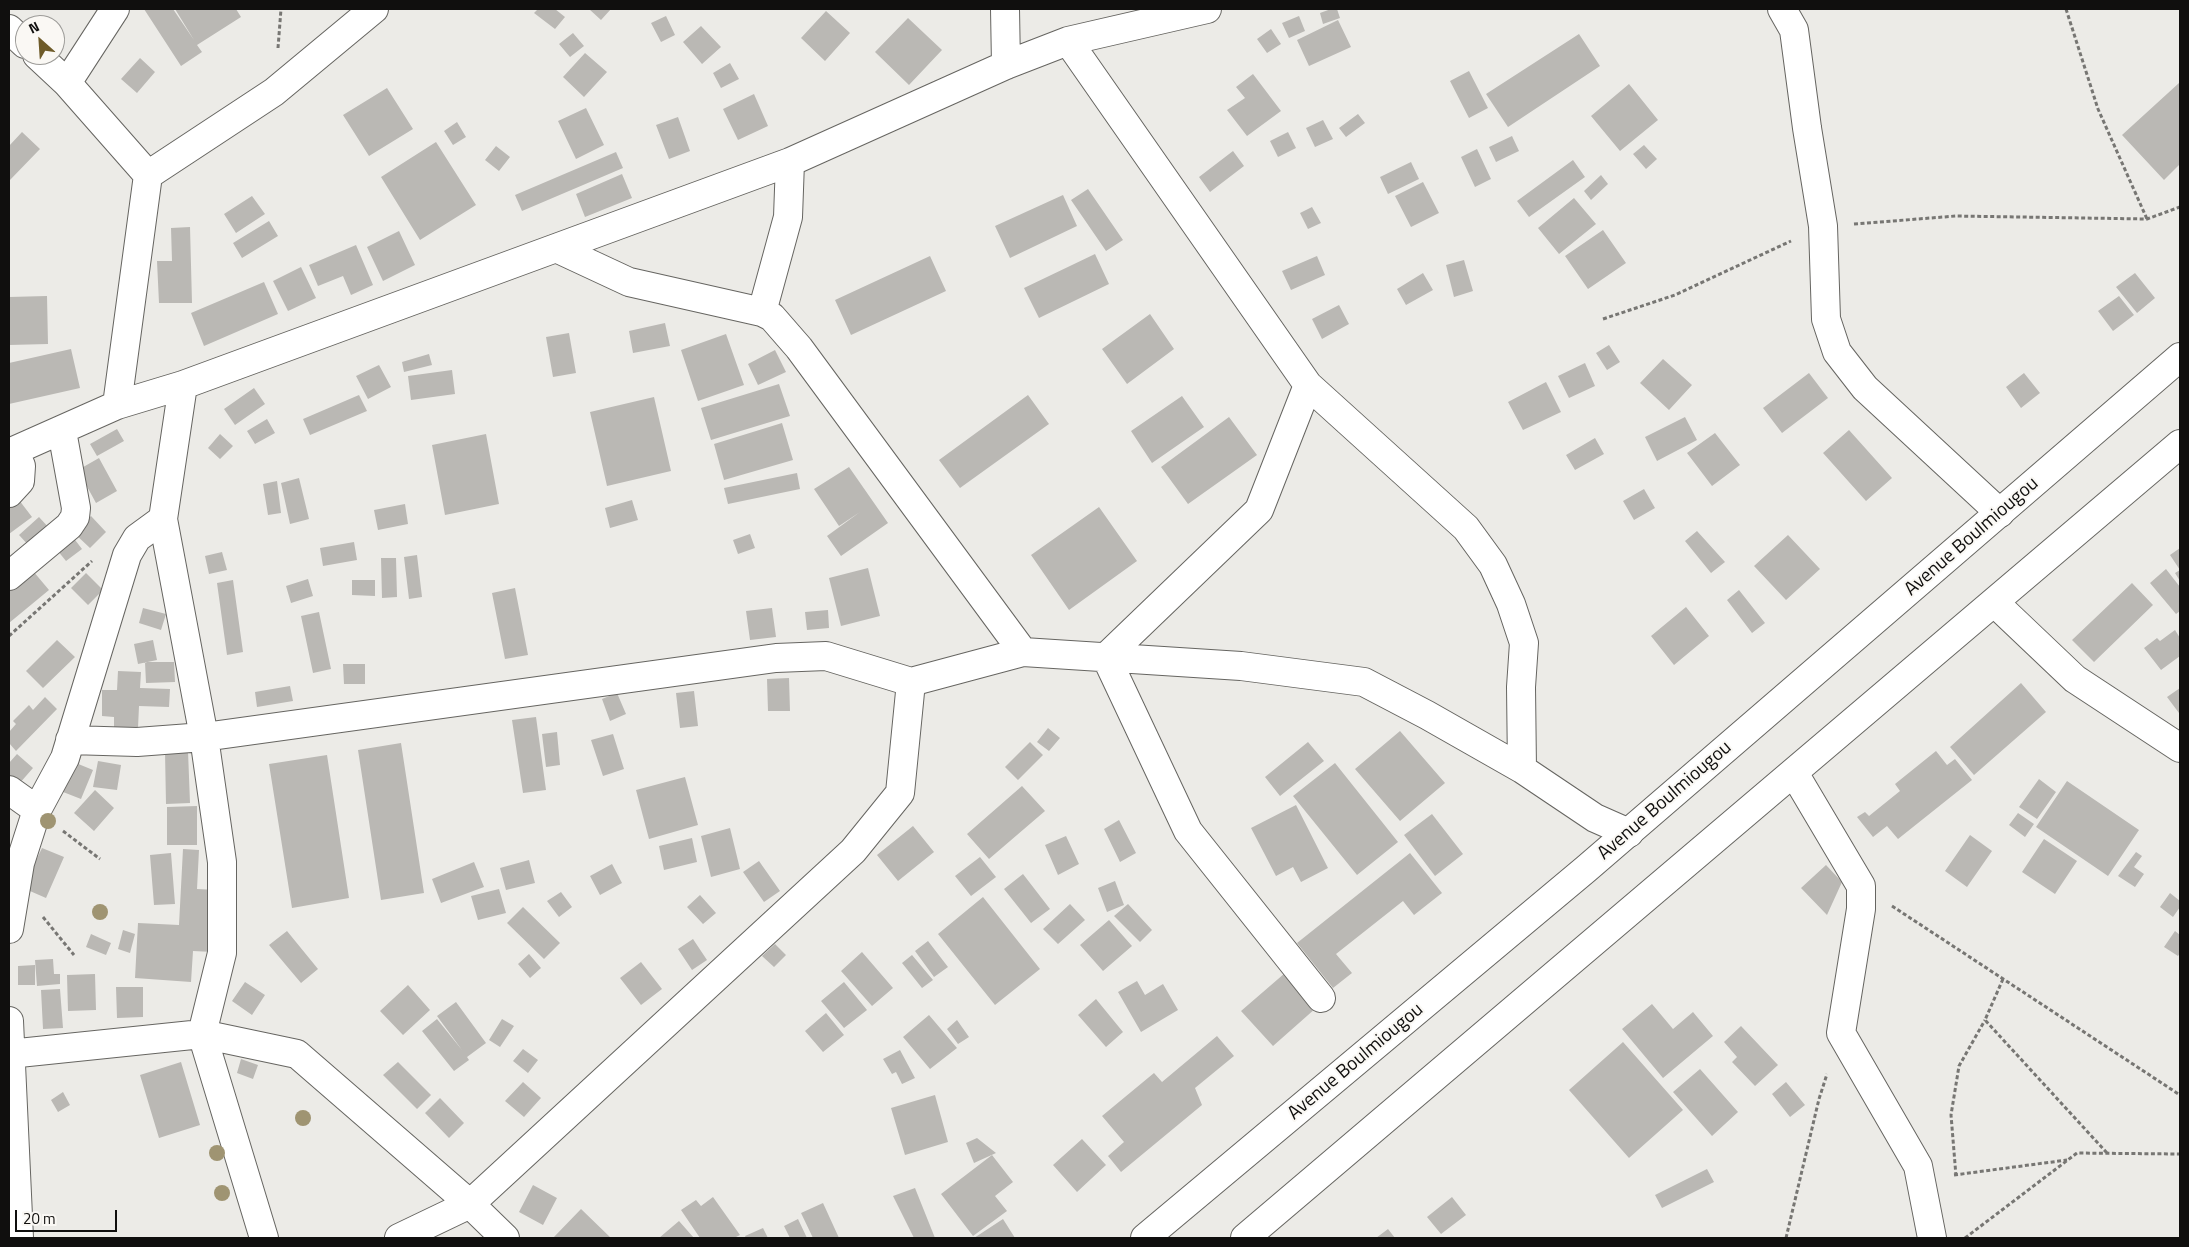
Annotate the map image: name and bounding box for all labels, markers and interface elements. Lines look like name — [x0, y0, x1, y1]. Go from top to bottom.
north arrow — [15, 15, 65, 65]
text: N — [25, 15, 43, 39]
street label: Avenue Boulmiougou — [1900, 473, 2044, 601]
street label: Avenue Boulmiougou — [1593, 737, 1737, 865]
street label: Avenue Boulmiougou — [1284, 999, 1428, 1125]
scale bar — [18, 1200, 120, 1232]
text: 20 m — [23, 1207, 56, 1230]

